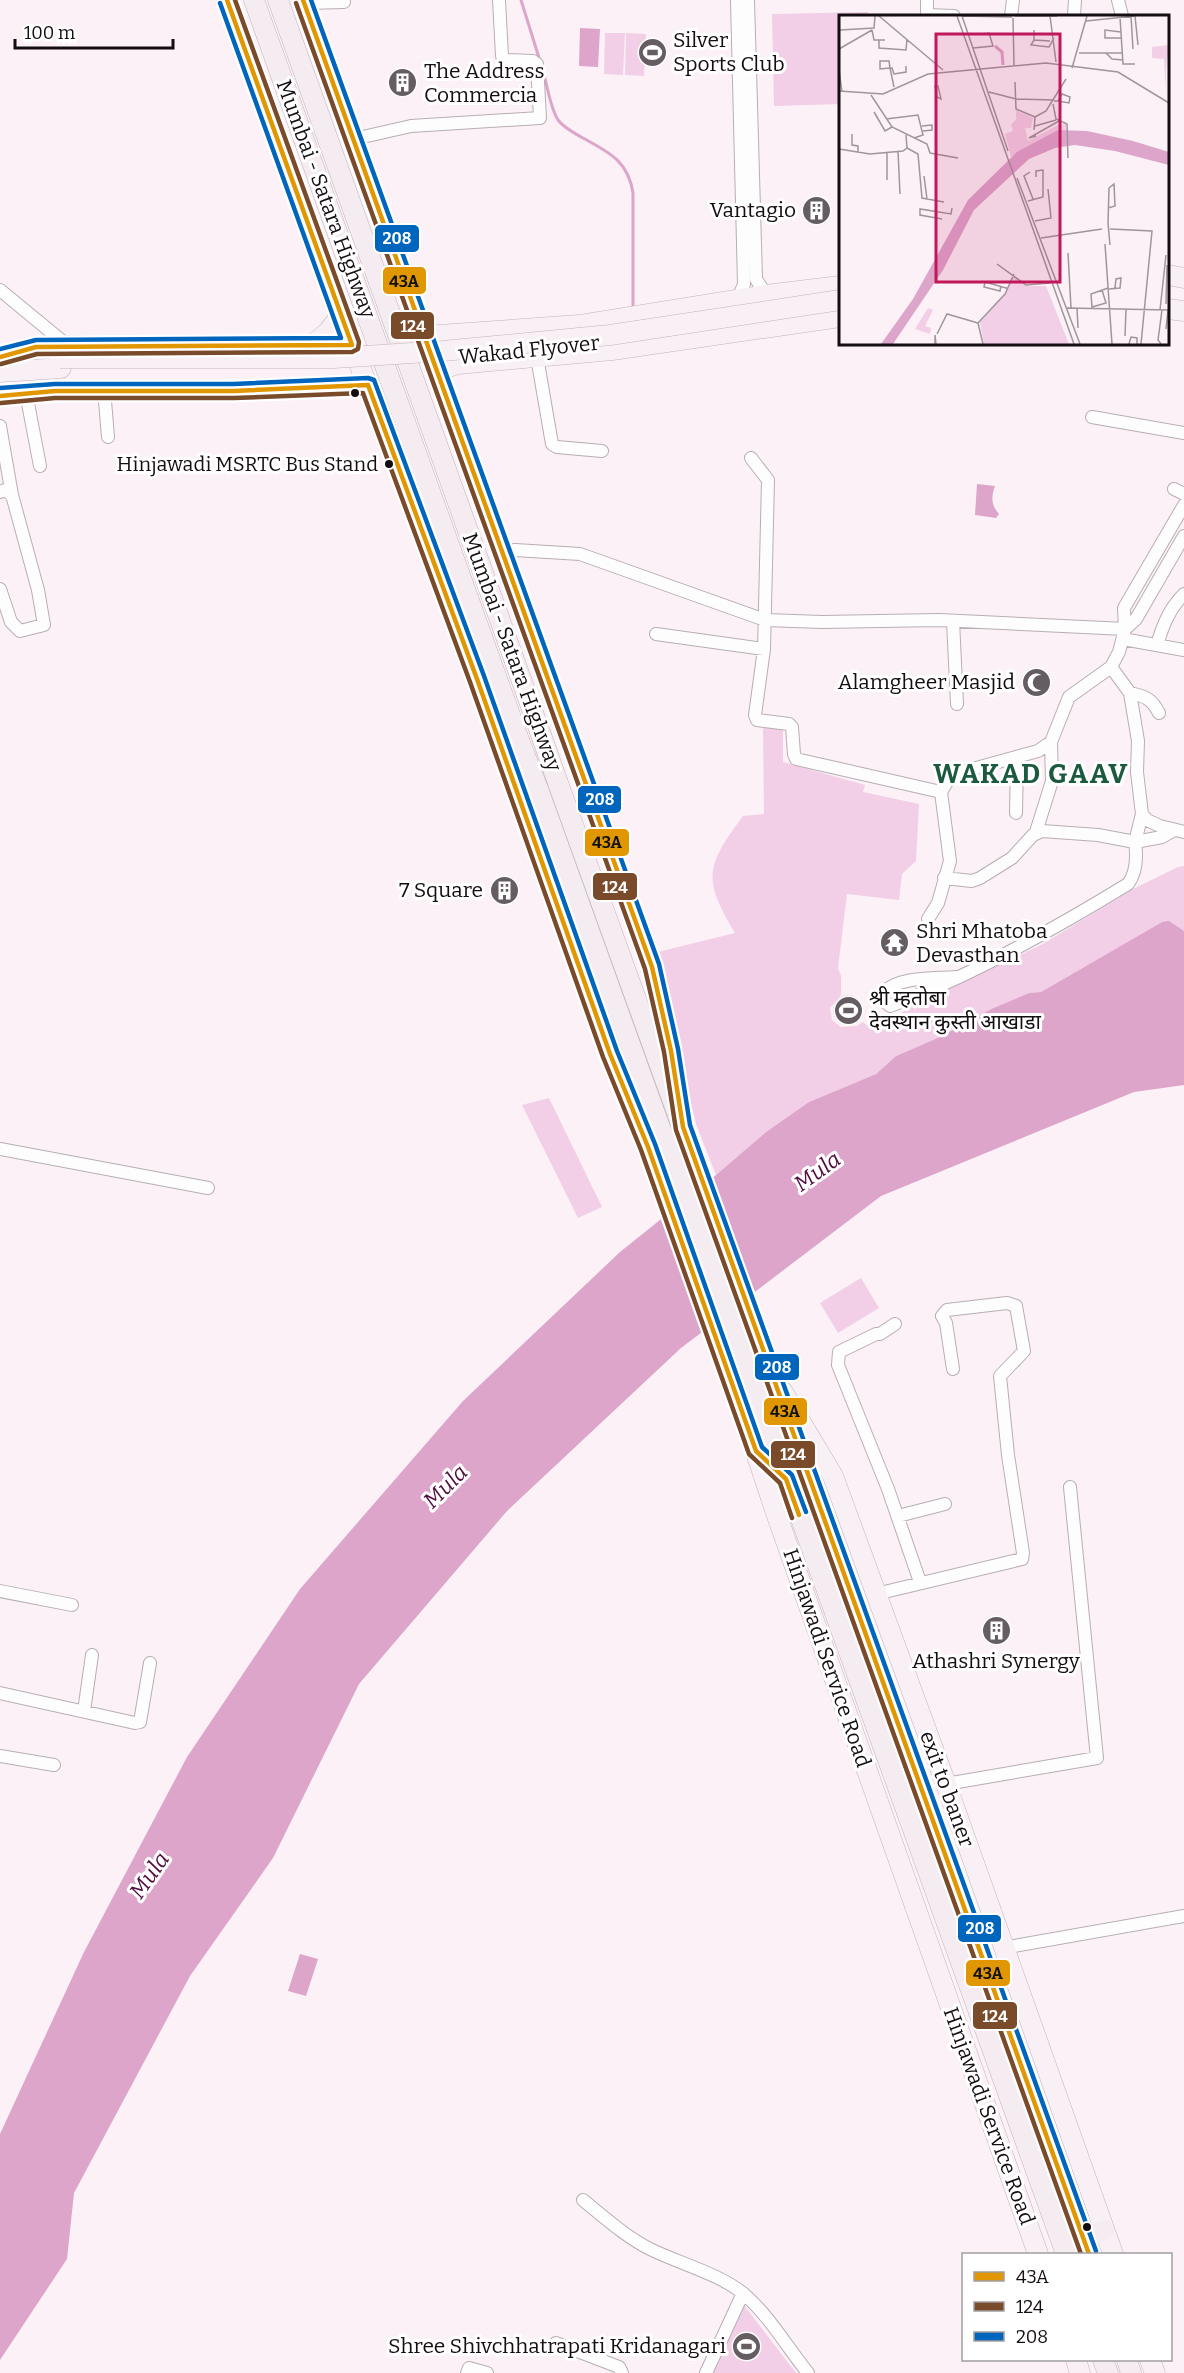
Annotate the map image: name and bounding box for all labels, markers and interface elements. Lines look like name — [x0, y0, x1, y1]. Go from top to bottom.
scale bar — [15, 12, 172, 50]
inset map — [839, 15, 1169, 345]
text: 100 m — [24, 22, 75, 44]
place label: Silver Sports Club — [673, 27, 785, 77]
sports icon: Silver Sports Club — [636, 36, 668, 68]
place label: The Address Commercia — [424, 58, 545, 108]
building icon: The Address Commercia — [387, 67, 419, 99]
street label: Mumbai - Satara Highway — [271, 76, 382, 323]
building icon: Vantagio — [801, 194, 833, 226]
place label: Vantagio — [710, 197, 796, 223]
line badge: 208 — [374, 224, 420, 253]
text: 208 — [383, 229, 411, 248]
line badge: 43A — [382, 266, 427, 295]
text: 43A — [389, 272, 420, 291]
line badge: 124 — [390, 311, 435, 340]
text: 124 — [400, 317, 426, 336]
street label: Wakad Flyover — [457, 330, 601, 370]
unlabelled marker — [349, 387, 361, 399]
place label: Hinjawadi MSRTC Bus Stand — [117, 452, 378, 477]
marker: Hinjawadi MSRTC Bus Stand — [383, 458, 395, 470]
street label: Mumbai - Satara Highway — [457, 529, 568, 776]
mosque icon: Alamgheer Masjid — [1020, 666, 1052, 698]
place label: Alamgheer Masjid — [838, 669, 1015, 695]
district label: WAKAD GAAV — [933, 758, 1129, 790]
line badge: 208 — [577, 785, 622, 814]
text: 208 — [586, 790, 614, 809]
line badge: 43A — [584, 828, 630, 857]
text: 43A — [592, 833, 623, 852]
line badge: 124 — [592, 872, 638, 901]
building icon: 7 Square — [488, 874, 520, 906]
place label: 7 Square — [399, 877, 483, 903]
text: 124 — [602, 878, 628, 897]
place label: Shri Mhatoba Devasthan — [916, 918, 1048, 968]
temple icon: Shri Mhatoba Devasthan — [879, 927, 911, 959]
place label: श्री म्हतोबा देवस्थान कुस्ती आखाडा — [869, 985, 1042, 1035]
sports icon: श्री म्हतोबा देवस्थान कुस्ती आखाडा — [832, 994, 864, 1026]
water label: Mula — [789, 1145, 846, 1197]
line badge: 208 — [754, 1353, 800, 1381]
text: 208 — [763, 1358, 791, 1377]
line badge: 43A — [763, 1397, 808, 1426]
text: 43A — [770, 1402, 801, 1421]
line badge: 124 — [770, 1440, 816, 1469]
text: 124 — [780, 1445, 806, 1464]
water label: Mula — [418, 1459, 473, 1514]
street label: Hinjawadi Service Road — [777, 1545, 877, 1771]
building icon: Athashri Synergy — [980, 1614, 1012, 1646]
place label: Athashri Synergy — [912, 1648, 1081, 1674]
street label: exit to baner — [914, 1727, 980, 1851]
water label: Mula — [124, 1847, 175, 1904]
line badge: 208 — [957, 1914, 1002, 1943]
text: 208 — [966, 1919, 994, 1938]
line badge: 43A — [965, 1959, 1011, 1987]
text: 43A — [973, 1964, 1004, 1983]
line badge: 124 — [972, 2001, 1018, 2030]
street label: Hinjawadi Service Road — [938, 2004, 1040, 2228]
text: 124 — [982, 2007, 1008, 2026]
unlabelled marker — [1081, 2221, 1093, 2233]
legend — [962, 2253, 1172, 2361]
text: 43A — [1016, 2266, 1049, 2288]
text: 124 — [1016, 2296, 1044, 2318]
text: 208 — [1016, 2326, 1048, 2348]
sports icon: Shree Shivchhatrapati Kridanagari — [731, 2330, 763, 2362]
place label: Shree Shivchhatrapati Kridanagari — [388, 2333, 726, 2359]

